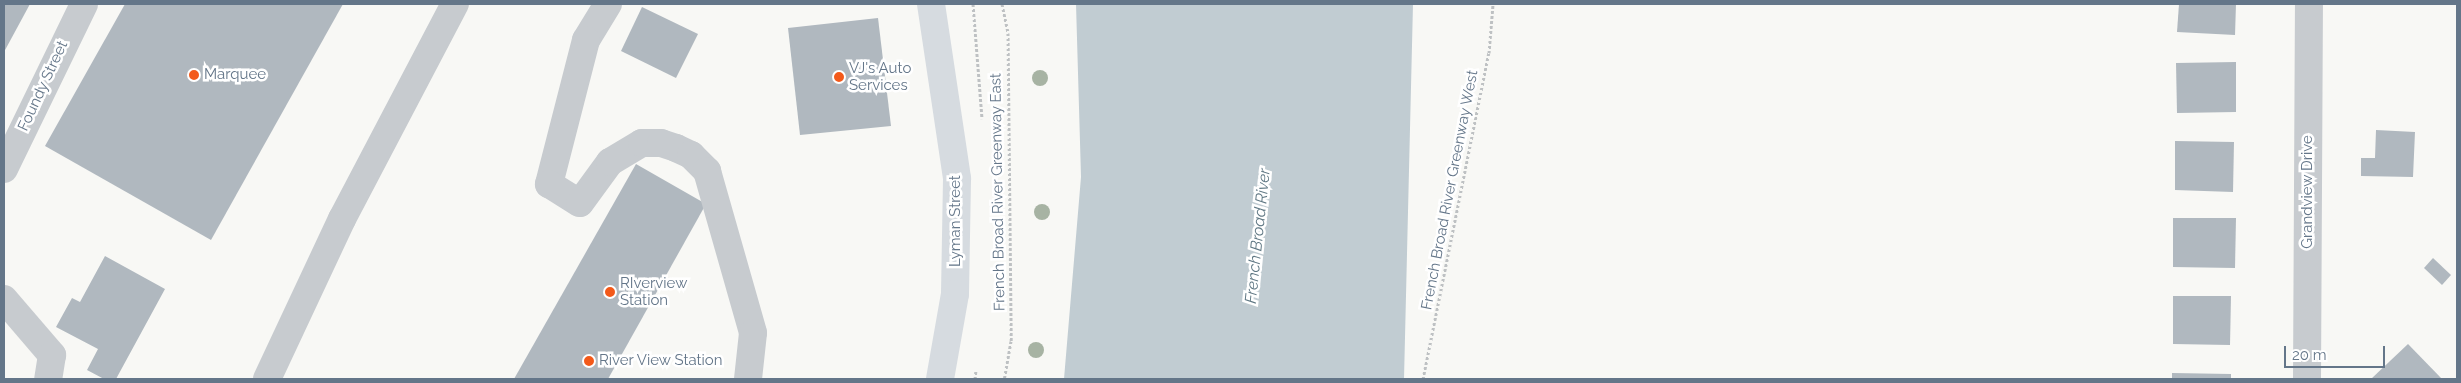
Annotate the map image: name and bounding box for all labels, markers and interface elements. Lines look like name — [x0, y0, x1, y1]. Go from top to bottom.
street label: Foundy Street — [14, 38, 72, 134]
place label: VJ's Auto Services — [849, 59, 912, 94]
place label: Marquee — [204, 66, 266, 84]
street label: French Broad River Greenway West — [1418, 68, 1482, 312]
marker: Marquee — [188, 69, 200, 81]
marker: VJ's Auto Services — [833, 71, 845, 83]
street label: French Broad River Greenway East — [987, 72, 1009, 312]
street label: Grandview Drive — [2299, 135, 2317, 249]
water label: French Broad River — [1241, 168, 1275, 304]
street label: Lyman Street — [947, 175, 965, 267]
place label: RIverview Station — [620, 274, 687, 309]
marker: RIverview Station — [604, 286, 616, 298]
scale bar — [2286, 336, 2387, 368]
text: 20 m — [2292, 346, 2327, 364]
place label: River View Station — [599, 352, 724, 370]
marker: River View Station — [583, 355, 595, 367]

